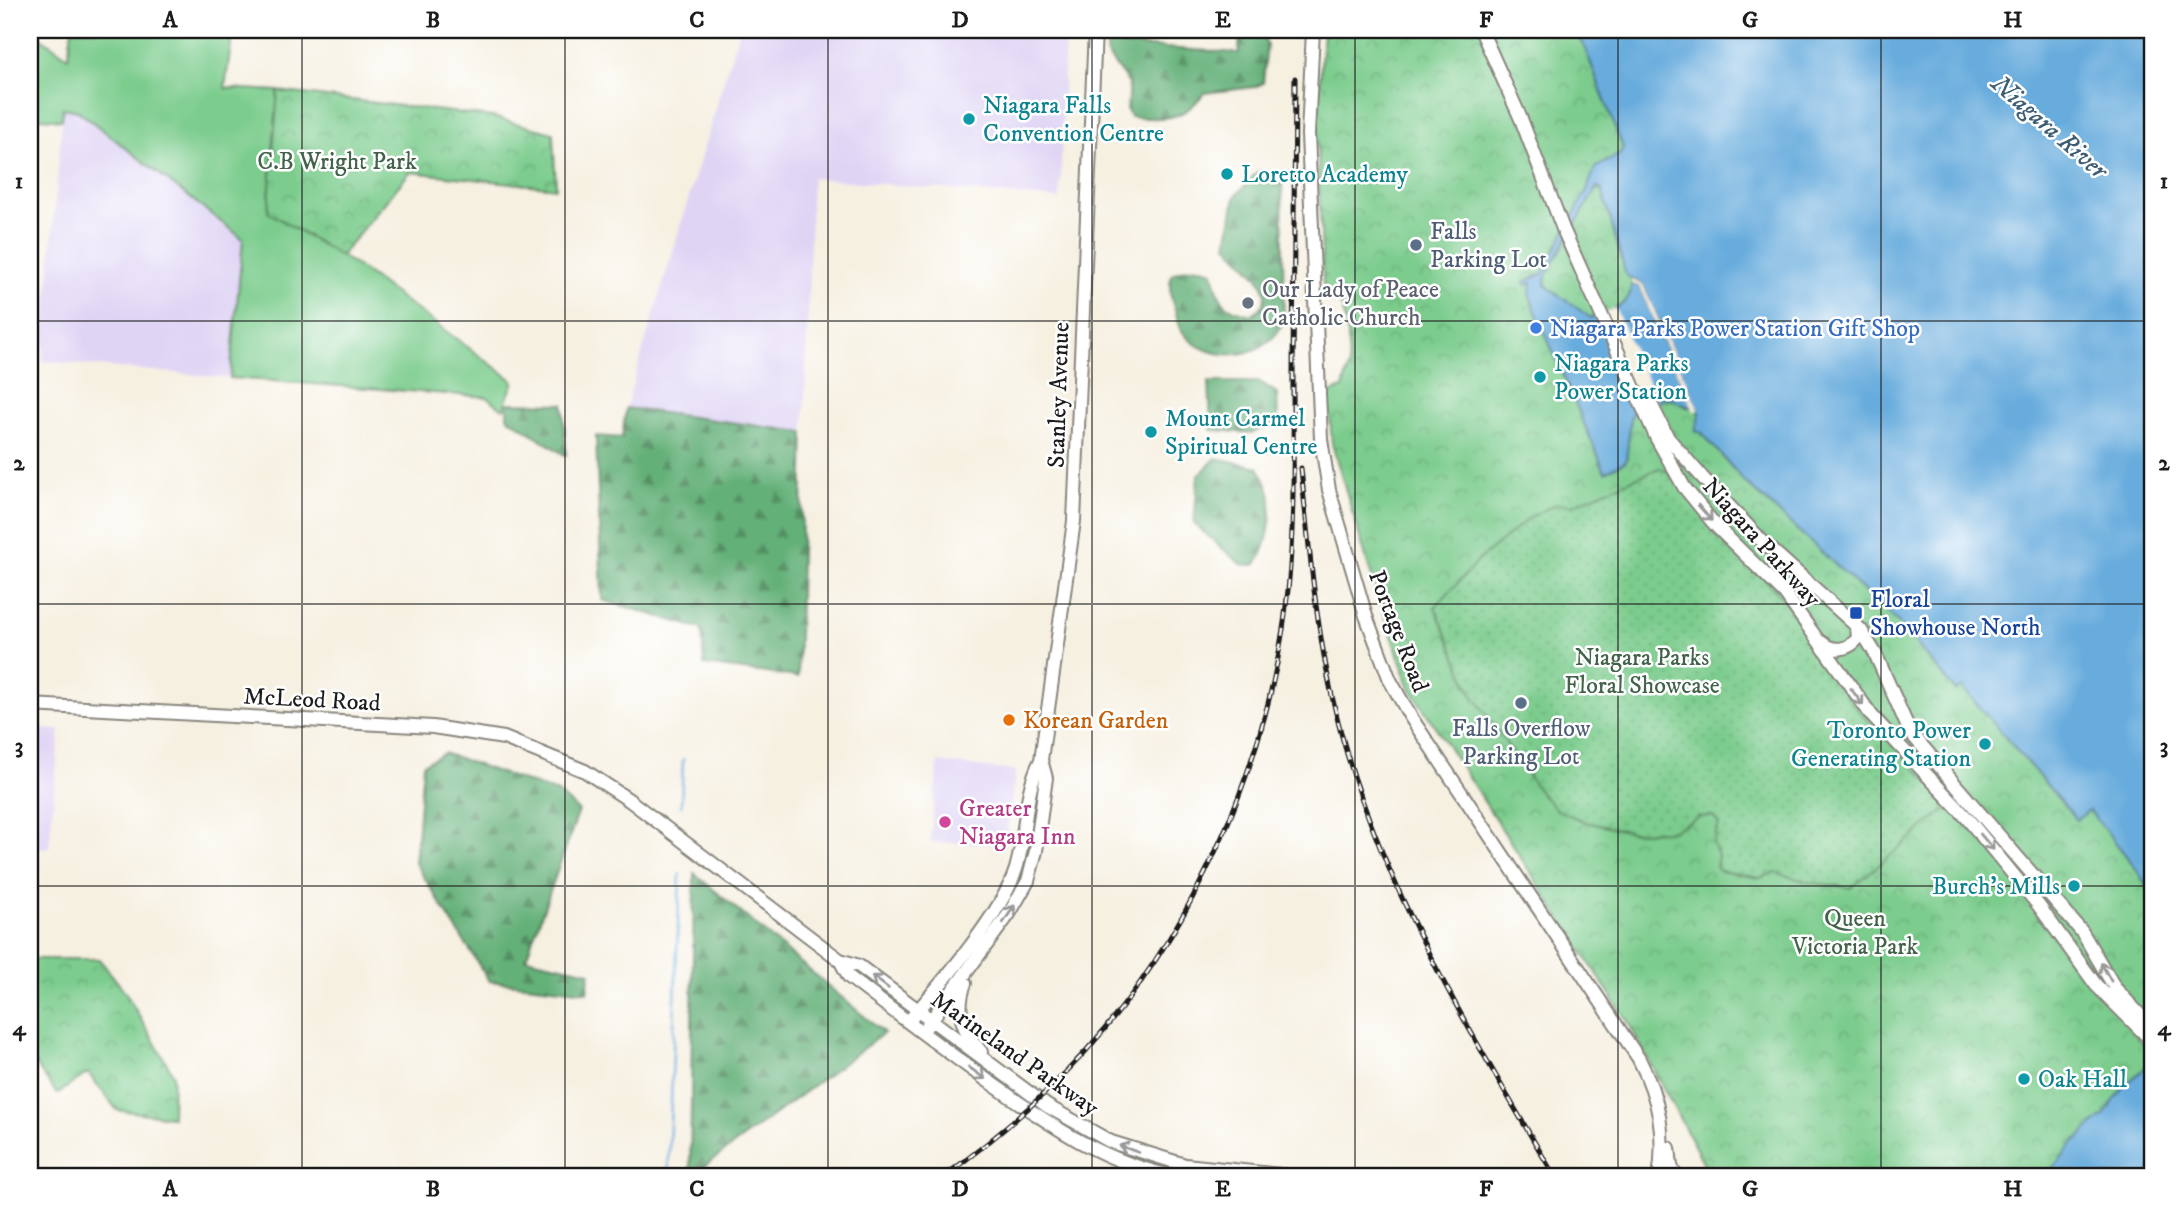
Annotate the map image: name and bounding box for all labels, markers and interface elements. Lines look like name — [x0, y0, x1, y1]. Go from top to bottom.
text: A — [162, 6, 179, 35]
text: B — [426, 6, 440, 35]
text: C — [689, 6, 705, 35]
text: D — [951, 6, 969, 35]
text: E — [1215, 6, 1231, 35]
text: F — [1479, 6, 1494, 35]
text: G — [1742, 6, 1758, 35]
text: H — [2003, 6, 2023, 35]
water label: Niagara River — [1983, 66, 2115, 188]
place label: Niagara Falls Convention Centre — [983, 91, 1164, 149]
marker: Niagara Falls Convention Centre — [961, 111, 977, 127]
park label: C.B Wright Park — [257, 147, 417, 177]
place label: Loretto Academy — [1241, 160, 1409, 190]
marker: Loretto Academy — [1219, 166, 1235, 182]
text: 1 — [15, 167, 23, 196]
text: 1 — [2160, 167, 2168, 196]
place label: Falls Parking Lot — [1430, 217, 1547, 275]
marker: Falls Parking Lot — [1408, 237, 1424, 253]
place label: Our Lady of Peace Catholic Church — [1262, 275, 1439, 333]
marker: Our Lady of Peace Catholic Church — [1240, 295, 1256, 311]
place label: Niagara Parks Power Station Gift Shop — [1550, 314, 1920, 344]
marker: Niagara Parks Power Station Gift Shop — [1528, 320, 1544, 336]
street label: Stanley Avenue — [1041, 322, 1077, 468]
place label: Niagara Parks Power Station — [1554, 349, 1688, 407]
marker: Niagara Parks Power Station — [1532, 369, 1548, 385]
place label: Mount Carmel Spiritual Centre — [1165, 404, 1318, 462]
marker: Mount Carmel Spiritual Centre — [1143, 424, 1159, 440]
text: 2 — [13, 449, 25, 478]
text: 2 — [2158, 449, 2170, 478]
street label: Niagara Parkway — [1696, 472, 1827, 614]
one-way arrow — [1697, 504, 1713, 522]
street label: Portage Road — [1361, 566, 1435, 697]
place label: Floral Showhouse North — [1870, 585, 2041, 643]
marker: Floral Showhouse North — [1848, 605, 1864, 621]
park label: Niagara Parks Floral Showcase — [1564, 643, 1720, 701]
street label: McLeod Road — [242, 681, 381, 719]
one-way arrow — [1850, 687, 1865, 706]
marker: Falls Overflow Parking Lot — [1513, 695, 1529, 711]
place label: Korean Garden — [1023, 706, 1169, 736]
marker: Korean Garden — [1001, 712, 1017, 728]
place label: Falls Overflow Parking Lot — [1452, 714, 1591, 772]
place label: Toronto Power Generating Station — [1791, 716, 1971, 774]
text: 3 — [15, 732, 23, 761]
text: 3 — [2160, 732, 2168, 761]
marker: Toronto Power Generating Station — [1977, 736, 1993, 752]
place label: Greater Niagara Inn — [959, 794, 1076, 852]
marker: Greater Niagara Inn — [937, 814, 953, 830]
one-way arrow — [1979, 833, 1995, 851]
place label: Burch’s Mills — [1932, 872, 2060, 902]
marker: Burch’s Mills — [2066, 878, 2082, 894]
park label: Queen Victoria Park — [1791, 904, 1918, 962]
one-way arrow — [1002, 905, 1016, 924]
one-way arrow — [2099, 962, 2112, 983]
one-way arrow — [872, 975, 890, 990]
street label: Marineland Parkway — [925, 985, 1105, 1123]
text: 4 — [12, 1014, 27, 1043]
text: 4 — [2157, 1014, 2172, 1043]
place label: Oak Hall — [2038, 1065, 2128, 1095]
one-way arrow — [967, 1066, 986, 1080]
marker: Oak Hall — [2016, 1071, 2032, 1087]
one-way arrow — [1119, 1142, 1141, 1154]
text: A — [162, 1175, 179, 1204]
text: B — [426, 1175, 440, 1204]
text: C — [689, 1175, 705, 1204]
text: D — [951, 1175, 969, 1204]
text: E — [1215, 1175, 1231, 1204]
text: F — [1479, 1175, 1494, 1204]
text: G — [1742, 1175, 1758, 1204]
text: H — [2003, 1175, 2023, 1204]

